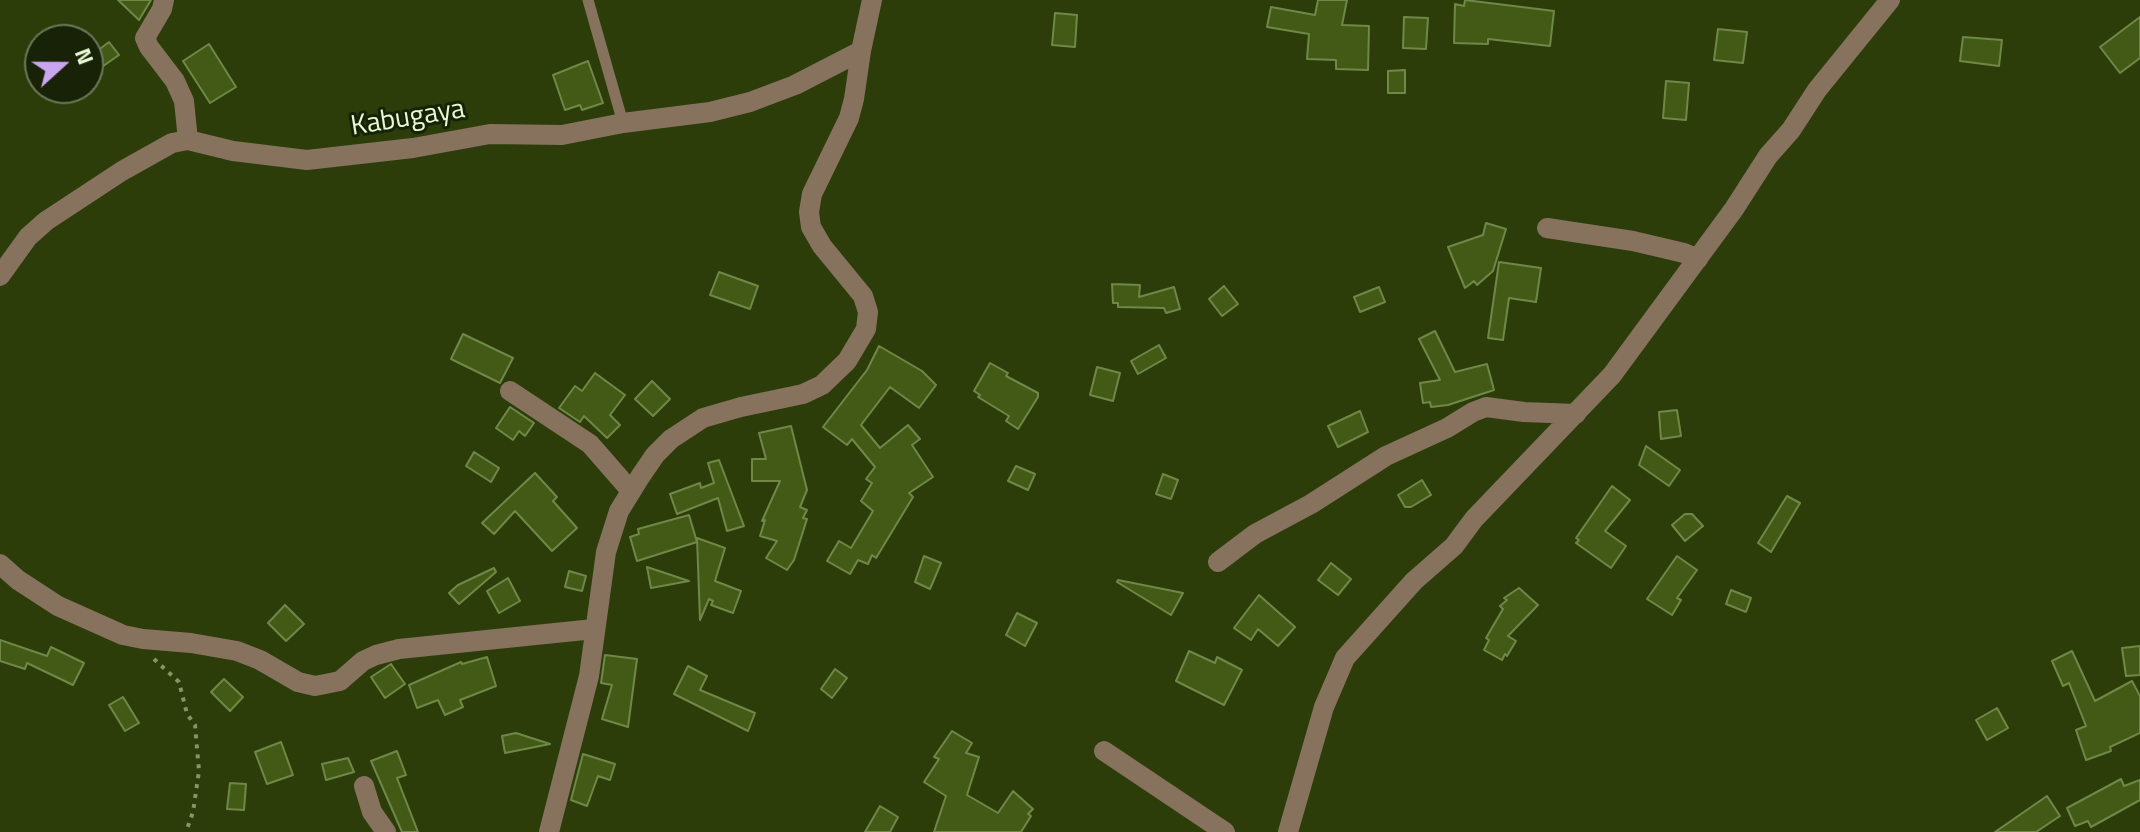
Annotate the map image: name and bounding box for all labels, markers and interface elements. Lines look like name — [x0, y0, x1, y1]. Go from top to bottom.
north arrow — [24, 24, 104, 104]
text: N — [66, 43, 103, 69]
street label: Kabugaya — [349, 93, 467, 145]

